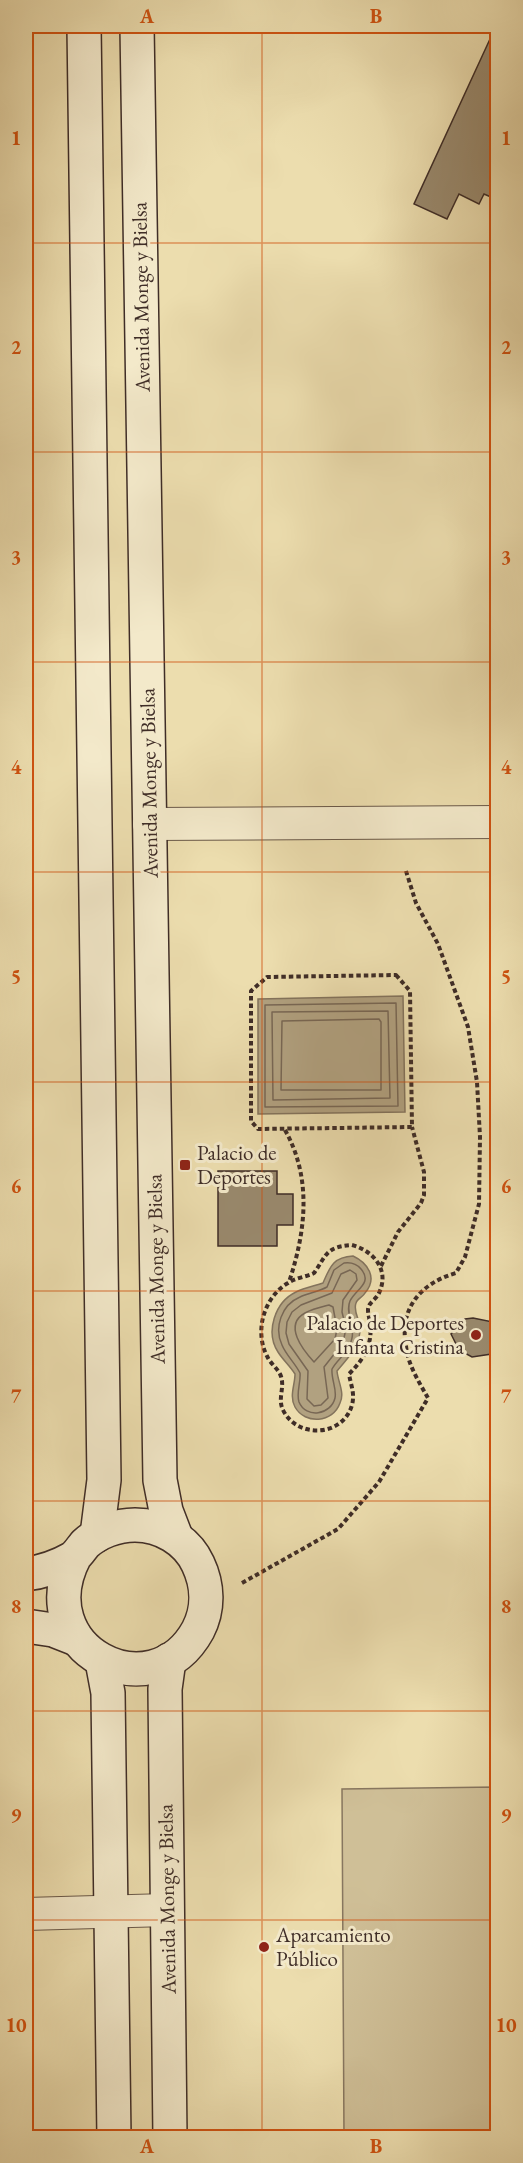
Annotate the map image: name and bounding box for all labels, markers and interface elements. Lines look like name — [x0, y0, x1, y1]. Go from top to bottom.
text: A — [139, 3, 155, 29]
text: B — [370, 3, 382, 29]
text: 1 — [11, 125, 21, 151]
text: 1 — [501, 125, 511, 151]
street label: Avenida Monge y Bielsa — [125, 201, 156, 393]
text: 2 — [11, 334, 22, 360]
text: 2 — [501, 334, 512, 360]
text: 3 — [11, 544, 21, 570]
text: 3 — [501, 544, 511, 570]
street label: Avenida Monge y Bielsa — [133, 687, 164, 879]
text: 4 — [11, 754, 22, 780]
text: 4 — [501, 754, 512, 780]
text: 5 — [11, 963, 21, 989]
text: 5 — [501, 963, 511, 989]
place label: Palacio de Deportes — [197, 1139, 276, 1190]
marker: Palacio de Deportes — [178, 1158, 192, 1172]
text: 6 — [11, 1173, 22, 1199]
street label: Avenida Monge y Bielsa — [140, 1173, 171, 1365]
text: 6 — [501, 1173, 512, 1199]
place label: Palacio de Deportes Infanta Cristina — [306, 1309, 465, 1360]
marker: Palacio de Deportes Infanta Cristina — [469, 1328, 483, 1342]
text: 7 — [11, 1383, 22, 1409]
text: 7 — [501, 1383, 512, 1409]
text: 8 — [11, 1593, 21, 1619]
text: 8 — [501, 1593, 511, 1619]
text: 9 — [11, 1802, 22, 1828]
text: 9 — [501, 1802, 512, 1828]
street label: Avenida Monge y Bielsa — [151, 1803, 182, 1995]
place label: Aparcamiento Público — [275, 1921, 391, 1972]
marker: Aparcamiento Público — [257, 1940, 271, 1954]
text: 10 — [5, 2012, 27, 2038]
text: 10 — [495, 2012, 517, 2038]
text: A — [139, 2133, 155, 2159]
text: B — [370, 2133, 382, 2159]

